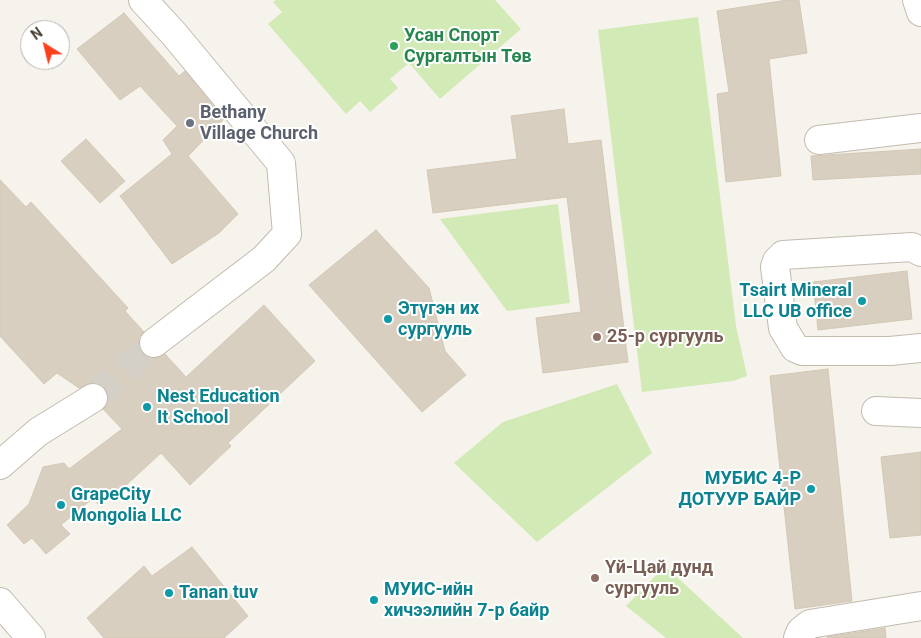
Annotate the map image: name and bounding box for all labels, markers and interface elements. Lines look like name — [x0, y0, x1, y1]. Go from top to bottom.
north arrow — [20, 20, 70, 70]
text: N — [28, 24, 45, 43]
place label: Усан Спорт Сургалтын Төв — [404, 25, 532, 68]
marker: Усан Спорт Сургалтын Төв — [388, 40, 400, 52]
place label: Bethany Village Church — [200, 102, 318, 144]
marker: Bethany Village Church — [184, 117, 196, 129]
place label: Tsairt Mineral LLC UB office — [739, 280, 852, 322]
marker: Tsairt Mineral LLC UB office — [856, 295, 868, 307]
place label: Этүгэн их сургууль — [398, 298, 479, 340]
marker: Этүгэн их сургууль — [382, 313, 394, 325]
place label: 25-р сургууль — [607, 326, 723, 348]
marker: 25-р сургууль — [591, 331, 603, 343]
place label: Nest Education It School — [157, 386, 280, 428]
marker: Nest Education It School — [141, 401, 153, 413]
place label: МУБИС 4-Р ДОТУУР БАЙР — [678, 468, 801, 510]
marker: МУБИС 4-Р ДОТУУР БАЙР — [805, 483, 817, 495]
place label: GrapeCity Mongolia LLC — [71, 484, 182, 526]
marker: GrapeCity Mongolia LLC — [55, 499, 67, 511]
place label: Үй-Цай дунд сургууль — [605, 557, 713, 600]
marker: Үй-Цай дунд сургууль — [589, 572, 601, 584]
place label: МУИС-ийн хичээлийн 7-р байр — [384, 579, 549, 622]
place label: Tanan tuv — [179, 582, 258, 604]
marker: Tanan tuv — [163, 587, 175, 599]
marker: МУИС-ийн хичээлийн 7-р байр — [368, 594, 380, 606]

